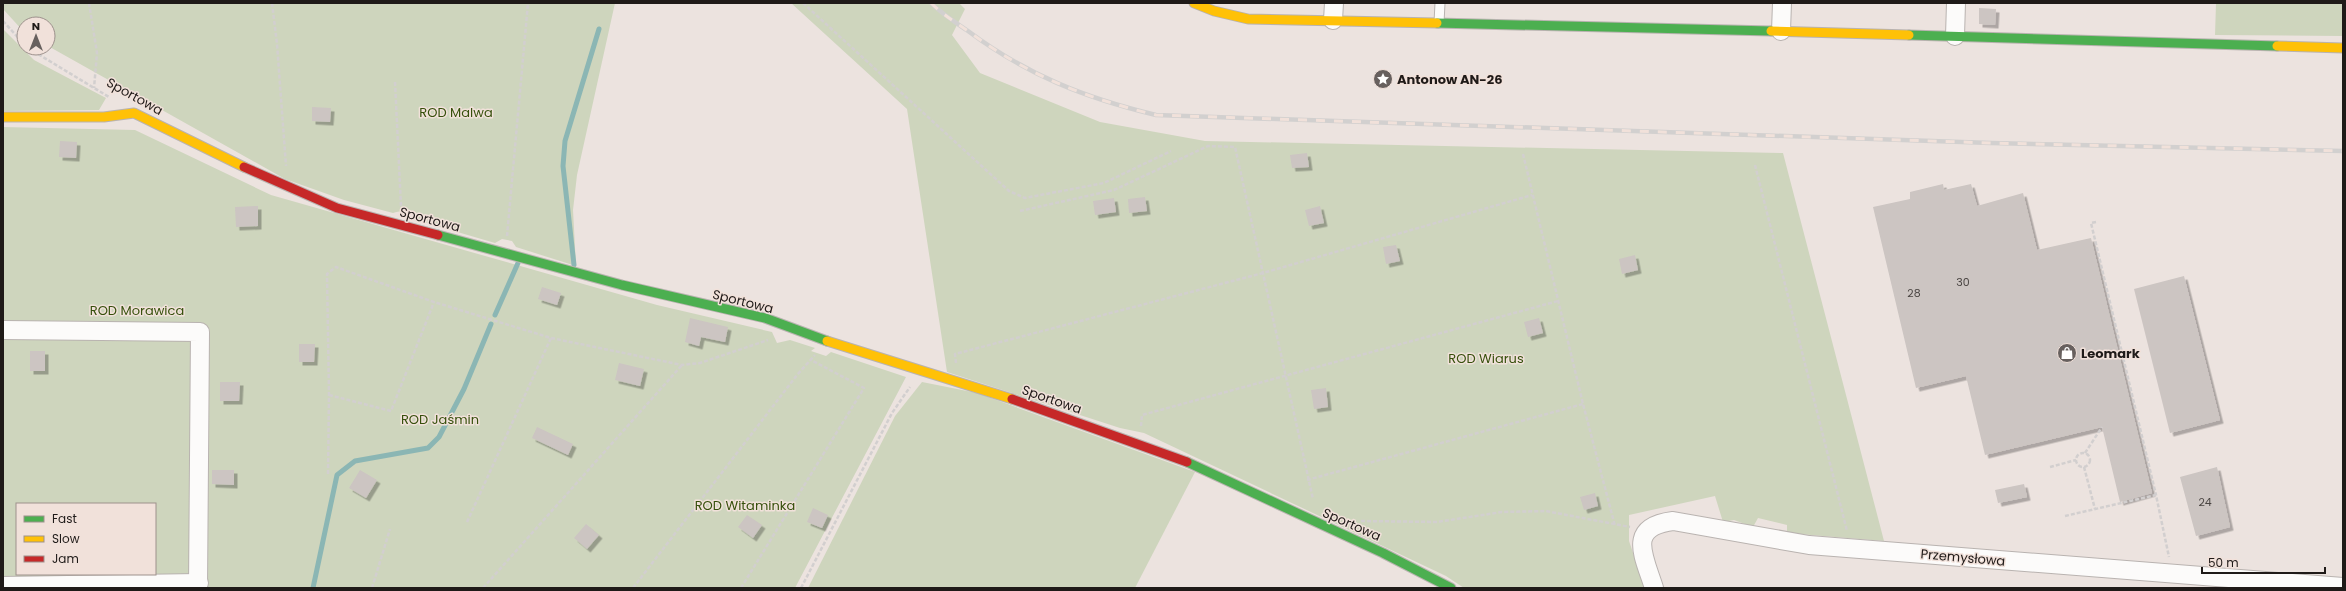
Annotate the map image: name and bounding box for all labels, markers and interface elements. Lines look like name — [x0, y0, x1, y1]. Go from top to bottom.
north arrow — [16, 16, 56, 56]
text: N — [32, 18, 40, 34]
place icon: Antonow AN-26 — [1372, 68, 1394, 90]
place label: Antonow AN-26 — [1397, 70, 1503, 89]
street label: Sportowa — [103, 73, 167, 120]
park label: ROD Malwa — [419, 103, 493, 122]
street label: Sportowa — [397, 202, 462, 237]
house number: 30 — [1956, 274, 1970, 290]
street label: Sportowa — [710, 285, 775, 318]
house number: 28 — [1907, 285, 1921, 301]
park label: ROD Morawica — [90, 301, 184, 320]
shop icon: Leomark — [2056, 342, 2078, 364]
place label: Leomark — [2081, 344, 2140, 363]
park label: ROD Wiarus — [1448, 349, 1524, 368]
street label: Sportowa — [1019, 380, 1084, 419]
park label: ROD Jaśmin — [401, 410, 479, 429]
house number: 24 — [2198, 494, 2212, 510]
park label: ROD Witaminka — [695, 496, 795, 515]
legend — [16, 503, 156, 575]
street label: Sportowa — [1320, 503, 1384, 546]
text: Fast — [52, 510, 77, 527]
text: Slow — [52, 530, 80, 547]
street label: Przemysłowa — [1920, 544, 2006, 571]
scale bar — [2202, 549, 2325, 575]
text: Jam — [52, 550, 79, 567]
text: 50 m — [2208, 554, 2239, 571]

